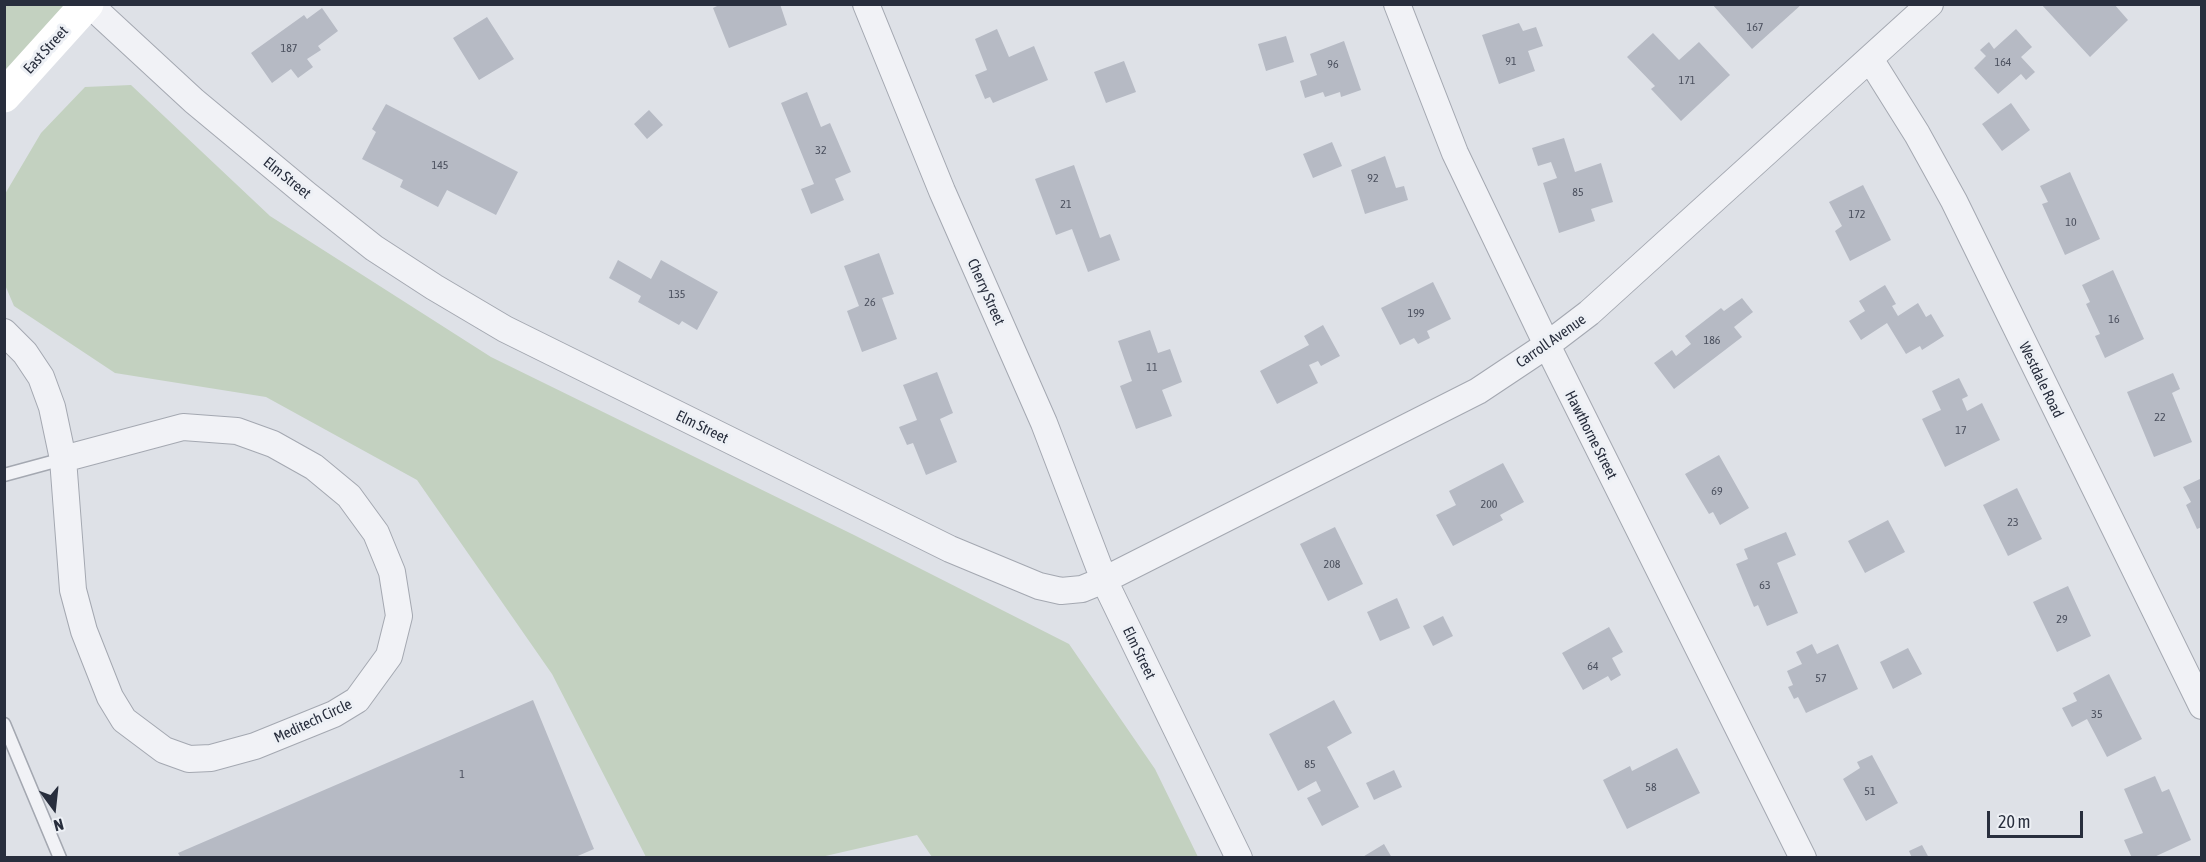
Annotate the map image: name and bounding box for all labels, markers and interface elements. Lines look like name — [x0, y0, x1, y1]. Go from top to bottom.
house number: 167 — [1747, 20, 1763, 34]
street label: East Street — [20, 22, 72, 78]
house number: 187 — [281, 41, 297, 55]
house number: 91 — [1505, 54, 1517, 68]
house number: 164 — [1995, 55, 2011, 69]
house number: 96 — [1327, 57, 1339, 71]
house number: 171 — [1679, 73, 1695, 87]
house number: 32 — [815, 143, 827, 157]
street label: Elm Street — [260, 153, 314, 203]
house number: 145 — [432, 158, 448, 172]
house number: 92 — [1367, 171, 1379, 185]
house number: 85 — [1572, 185, 1584, 199]
house number: 21 — [1060, 197, 1072, 211]
house number: 172 — [1849, 207, 1865, 221]
house number: 10 — [2065, 215, 2077, 229]
street label: Cherry Street — [963, 256, 1009, 328]
house number: 135 — [669, 287, 685, 301]
house number: 26 — [864, 295, 876, 309]
house number: 199 — [1408, 306, 1424, 320]
street label: Carroll Avenue — [1513, 310, 1589, 372]
house number: 16 — [2108, 312, 2120, 326]
house number: 186 — [1704, 333, 1720, 347]
street label: Westdale Road — [2015, 339, 2067, 421]
house number: 11 — [1146, 360, 1158, 374]
street label: Hawthorne Street — [1561, 388, 1621, 482]
street label: Elm Street — [673, 407, 731, 447]
house number: 22 — [2154, 410, 2166, 424]
house number: 17 — [1955, 423, 1967, 437]
house number: 69 — [1711, 484, 1723, 498]
house number: 200 — [1481, 497, 1497, 511]
house number: 23 — [2007, 515, 2019, 529]
house number: 208 — [1324, 557, 1340, 571]
house number: 63 — [1759, 578, 1771, 592]
house number: 29 — [2056, 612, 2068, 626]
street label: Elm Street — [1119, 624, 1159, 682]
house number: 64 — [1587, 659, 1599, 673]
house number: 57 — [1815, 671, 1827, 685]
street label: Meditech Circle — [271, 695, 355, 747]
house number: 35 — [2091, 707, 2103, 721]
house number: 85 — [1304, 757, 1316, 771]
house number: 1 — [459, 767, 465, 781]
north arrow — [24, 778, 84, 838]
house number: 58 — [1645, 780, 1657, 794]
house number: 51 — [1864, 784, 1876, 798]
scale bar — [1990, 799, 2086, 837]
text: 20 m — [1998, 811, 2030, 832]
text: N — [52, 815, 66, 835]

